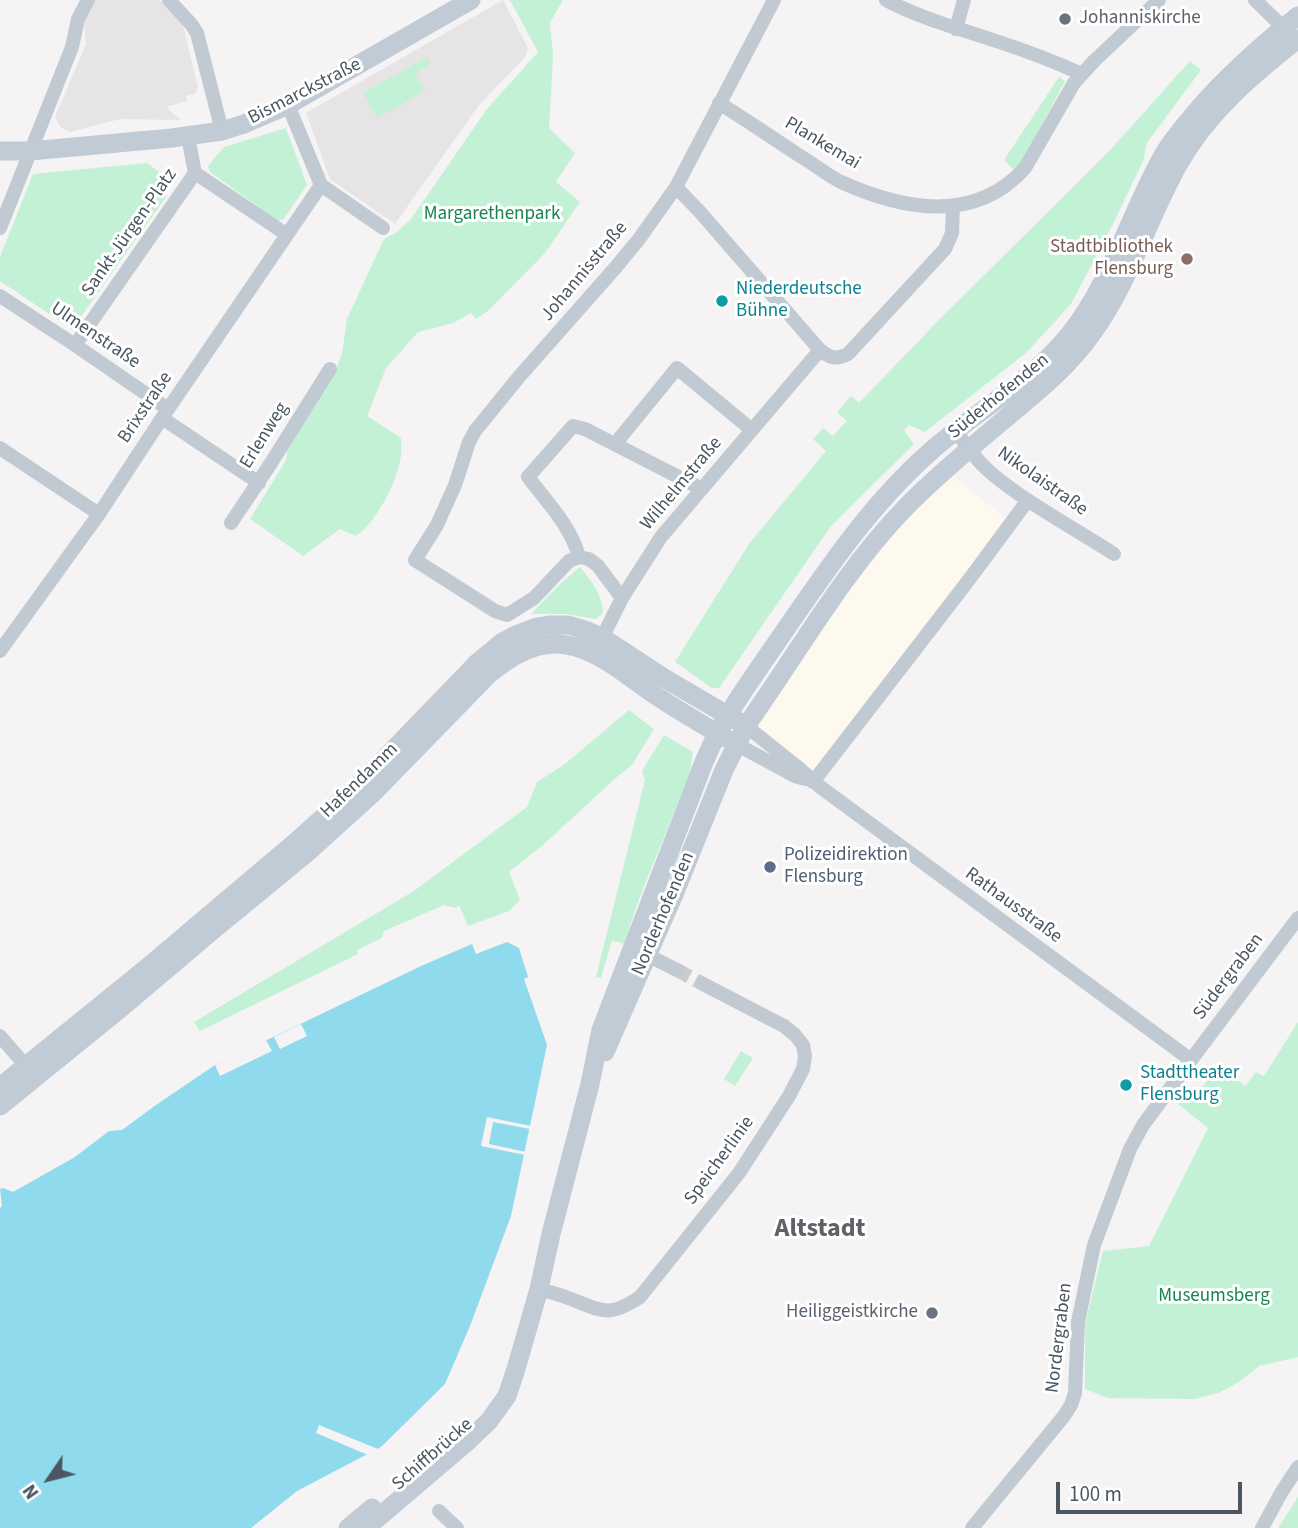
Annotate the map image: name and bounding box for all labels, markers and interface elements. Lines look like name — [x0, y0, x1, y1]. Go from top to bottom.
place label: Johanniskirche — [1079, 8, 1201, 30]
marker: Johanniskirche — [1057, 11, 1073, 27]
street label: Bismarckstraße — [245, 54, 365, 130]
street label: Plankemai — [780, 113, 864, 175]
street label: Sankt-Jürgen-Platz — [77, 165, 183, 301]
park label: Margarethenpark — [424, 204, 560, 226]
street label: Johannisstraße — [537, 218, 633, 326]
place label: Stadtbibliothek Flensburg — [1050, 237, 1173, 281]
marker: Stadtbibliothek Flensburg — [1179, 251, 1195, 267]
place label: Niederdeutsche Bühne — [736, 279, 862, 323]
marker: Niederdeutsche Bühne — [714, 293, 730, 309]
street label: Ulmenstraße — [46, 298, 144, 374]
street label: Süderhofenden — [944, 349, 1054, 445]
street label: Brixstraße — [114, 368, 178, 448]
street label: Erlenweg — [236, 399, 294, 473]
street label: Wilhelmstraße — [636, 433, 728, 535]
street label: Nikolaistraße — [992, 442, 1092, 522]
street label: Hafendamm — [317, 738, 403, 824]
place label: Polizeidirektion Flensburg — [784, 845, 908, 889]
street label: Norderhofenden — [628, 849, 700, 979]
marker: Polizeidirektion Flensburg — [762, 859, 778, 875]
street label: Rathausstraße — [960, 863, 1066, 949]
street label: Südergraben — [1189, 929, 1269, 1025]
place label: Stadttheater Flensburg — [1140, 1063, 1239, 1107]
marker: Stadttheater Flensburg — [1118, 1077, 1134, 1093]
street label: Speicherlinie — [680, 1112, 760, 1210]
district label: Altstadt — [774, 1214, 866, 1246]
street label: Nordergraben — [1042, 1282, 1078, 1394]
park label: Museumsberg — [1158, 1286, 1270, 1308]
place label: Heiliggeistkirche — [786, 1302, 918, 1324]
marker: Heiliggeistkirche — [924, 1305, 940, 1321]
street label: Schiffbrücke — [388, 1414, 478, 1496]
north arrow — [14, 1444, 84, 1514]
scale bar — [1060, 1468, 1246, 1512]
text: N — [17, 1478, 46, 1504]
text: 100 m — [1069, 1479, 1122, 1509]

